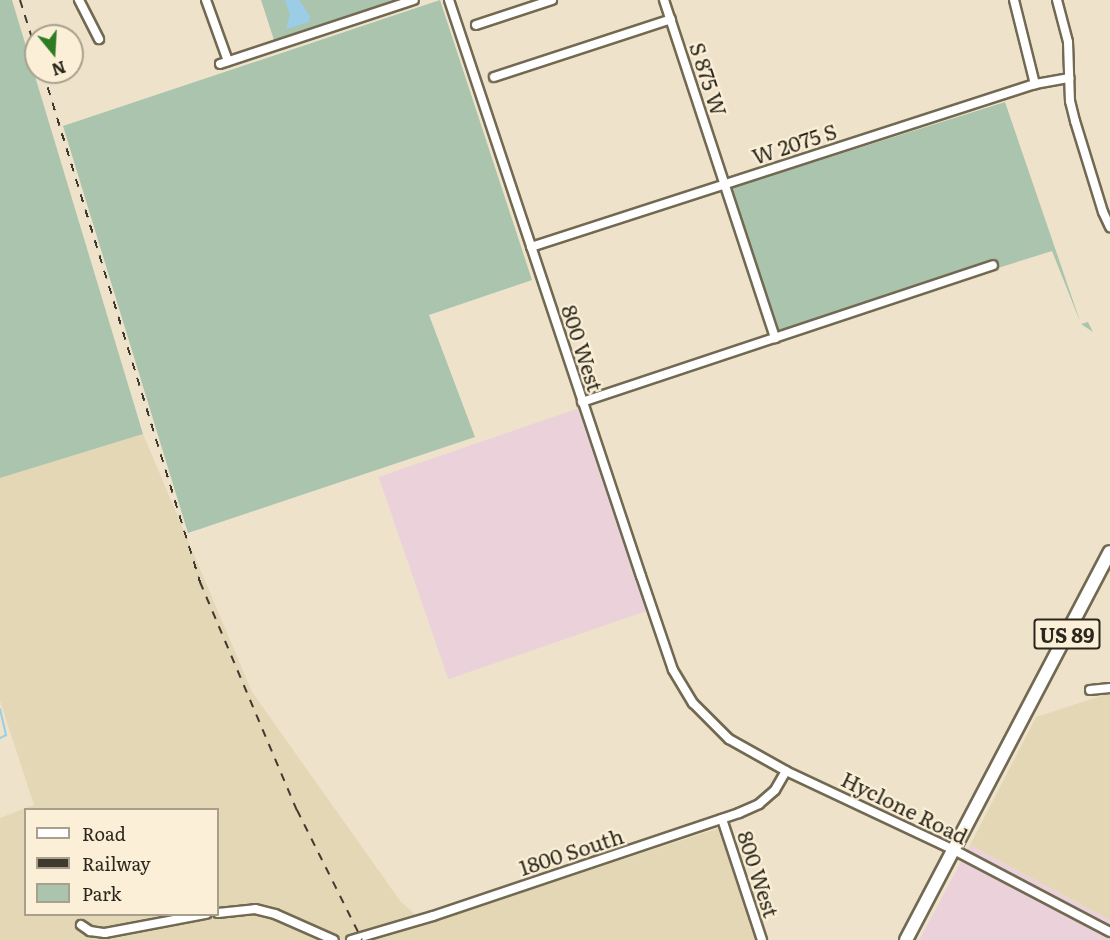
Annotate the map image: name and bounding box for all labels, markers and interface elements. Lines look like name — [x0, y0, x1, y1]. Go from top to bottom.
north arrow — [24, 24, 84, 84]
street label: S 875 W — [685, 39, 733, 119]
text: N — [49, 56, 69, 83]
street label: W 2075 S — [749, 118, 839, 168]
street label: 800 West — [557, 302, 609, 394]
road number: US 89 — [1032, 617, 1102, 651]
street label: Hyclone Road — [838, 766, 972, 848]
legend — [24, 808, 219, 916]
text: Road — [82, 820, 126, 847]
street label: 1800 South — [516, 822, 626, 880]
street label: 800 West — [733, 828, 785, 920]
text: Railway — [82, 850, 151, 877]
text: Park — [82, 880, 121, 907]

